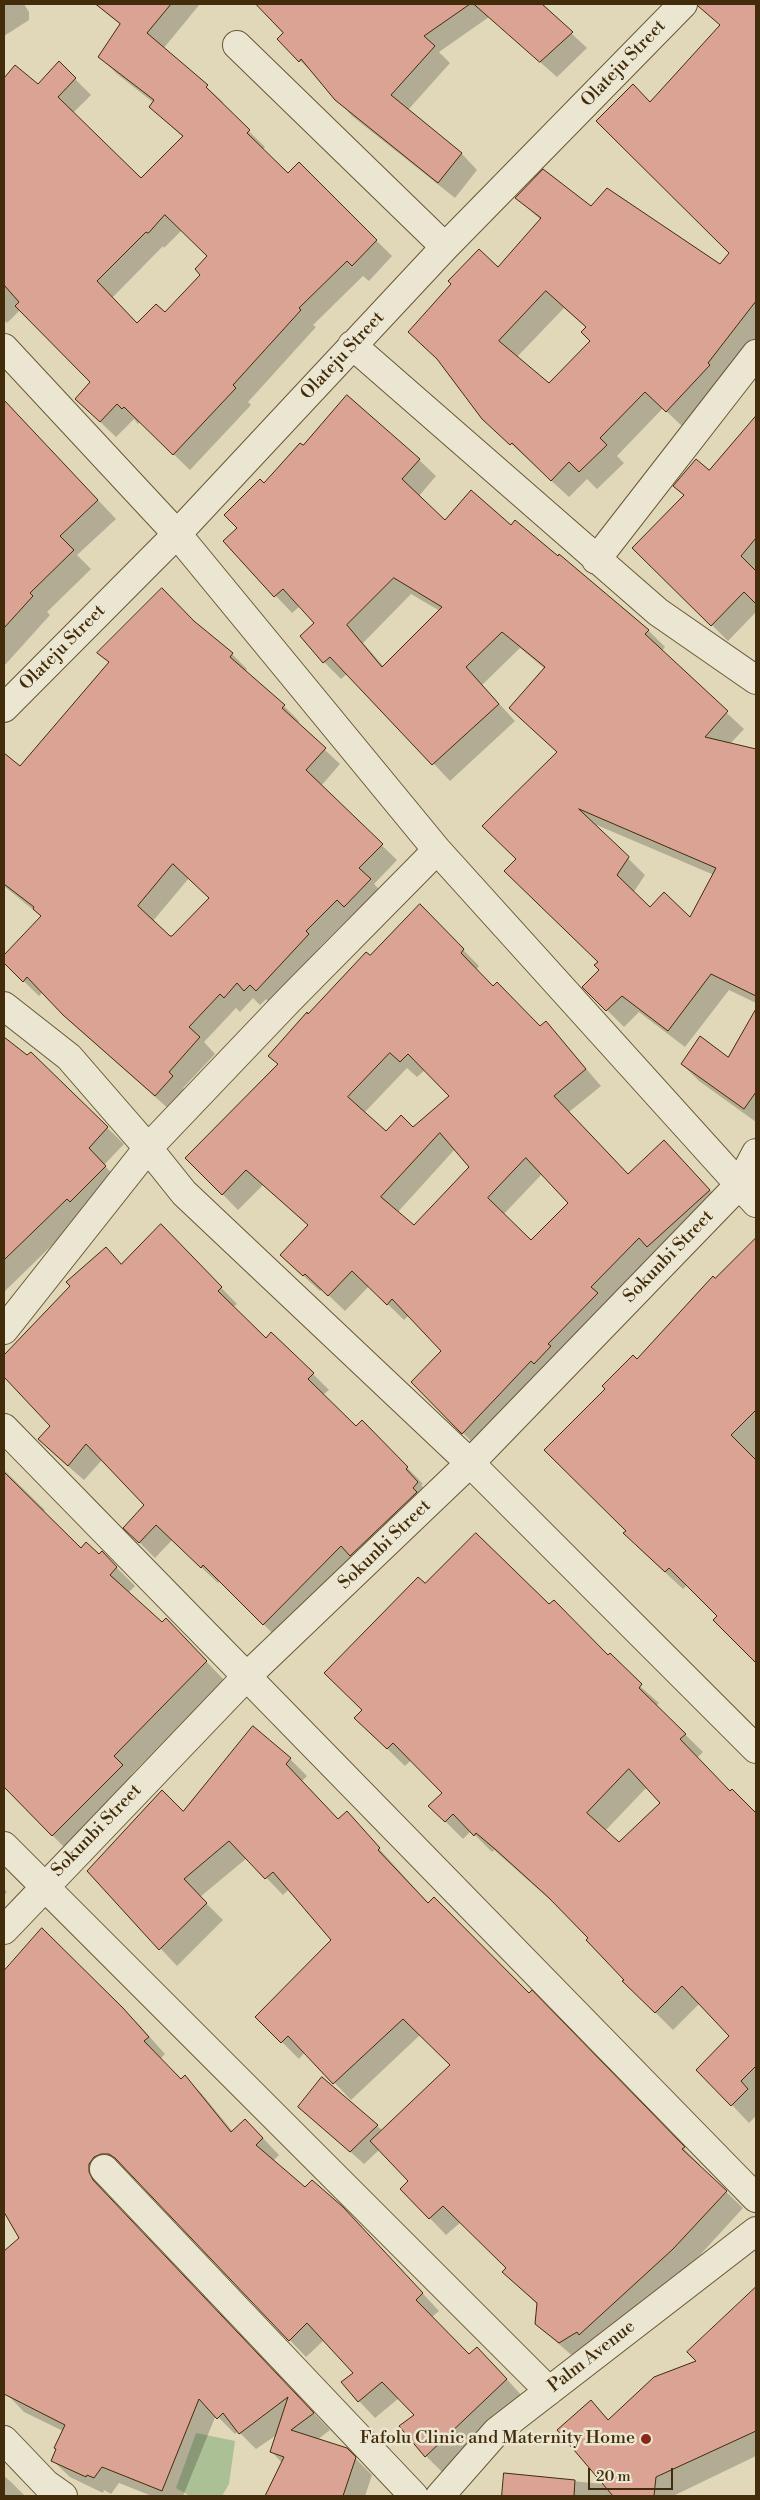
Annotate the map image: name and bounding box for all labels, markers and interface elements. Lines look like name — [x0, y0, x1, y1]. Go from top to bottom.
street label: Olateju Street — [577, 16, 671, 112]
street label: Olateju Street — [297, 307, 389, 405]
street label: Olateju Street — [16, 601, 110, 695]
street label: Sokunbi Street — [619, 1206, 719, 1308]
street label: Sokunbi Street — [334, 1495, 436, 1595]
street label: Sokunbi Street — [47, 1780, 147, 1882]
street label: Palm Avenue — [544, 2316, 640, 2398]
place label: Fafolu Clinic and Maternity Home — [360, 2428, 635, 2450]
marker: Fafolu Clinic and Maternity Home — [639, 2432, 653, 2446]
scale bar — [590, 2458, 675, 2490]
text: 20 m — [596, 2467, 631, 2486]

